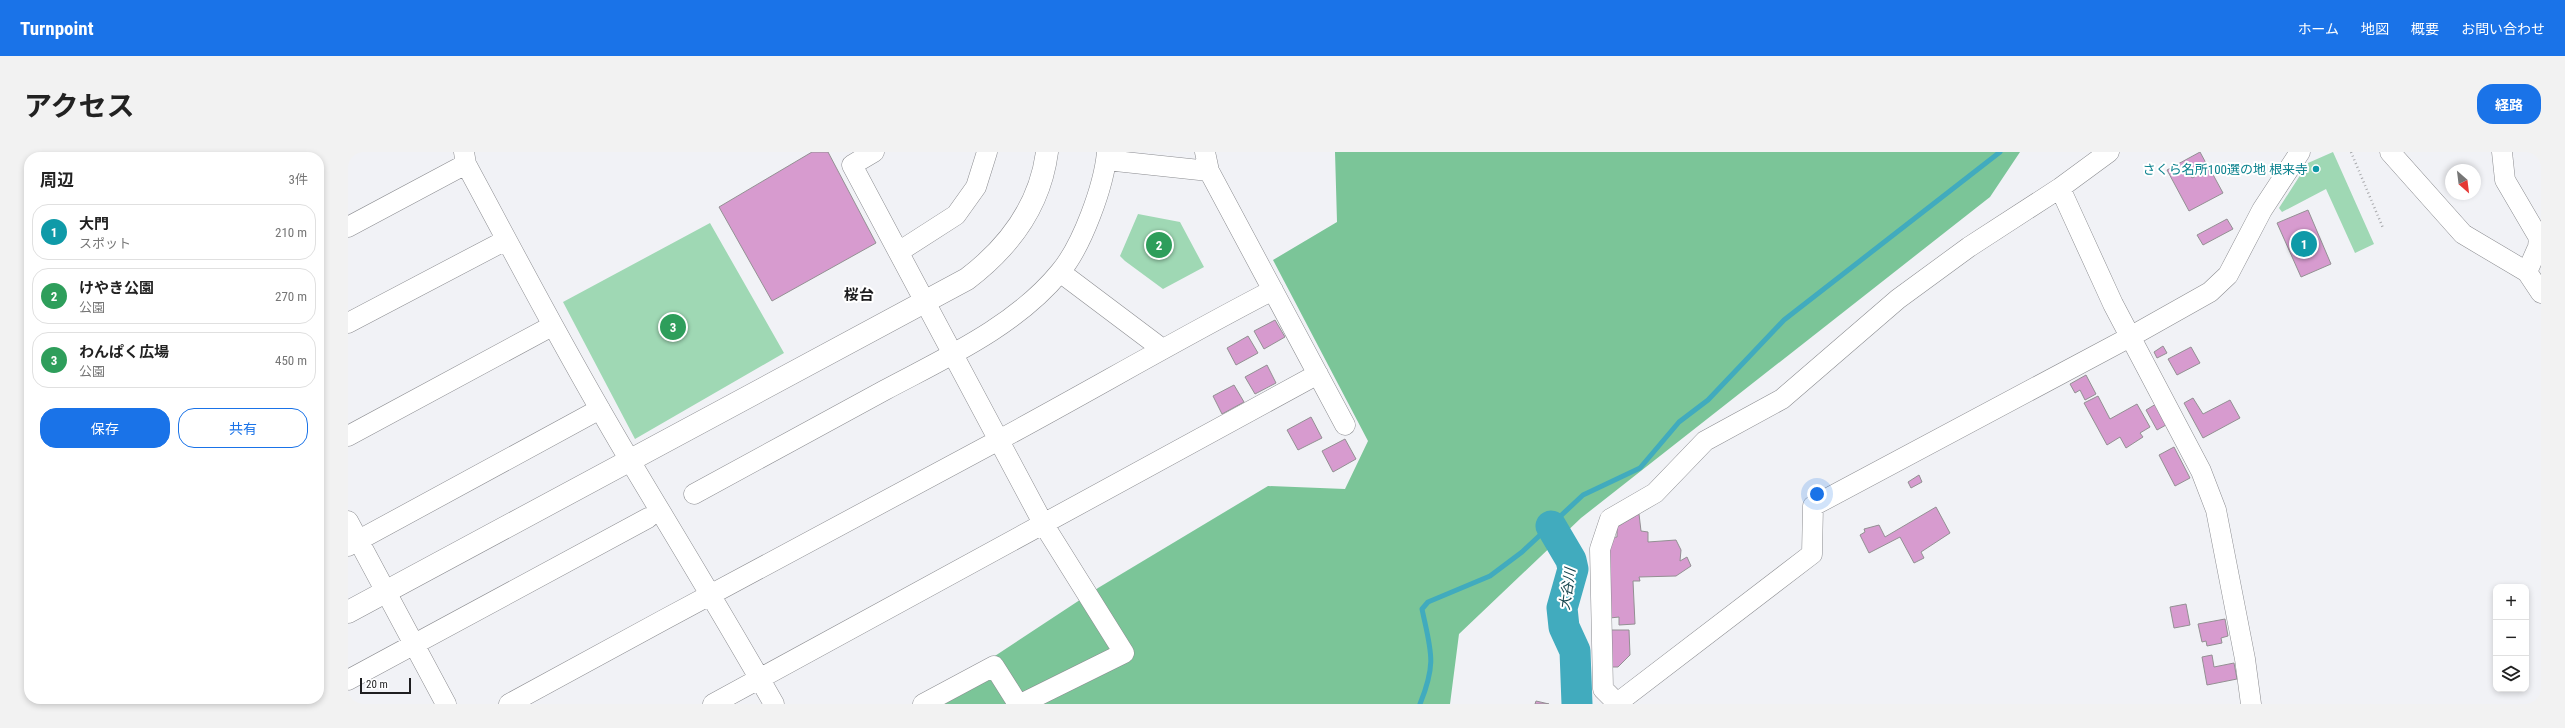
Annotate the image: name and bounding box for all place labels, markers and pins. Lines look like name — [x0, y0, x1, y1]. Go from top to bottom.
place label: さくら名所100選の地 根来寺 — [2143, 162, 2308, 177]
marker: さくら名所100選の地 根来寺 — [2311, 164, 2321, 174]
pin: 1 — [2291, 229, 2317, 259]
pin: 2 — [1146, 230, 1172, 260]
pin: 3 — [660, 312, 686, 342]

